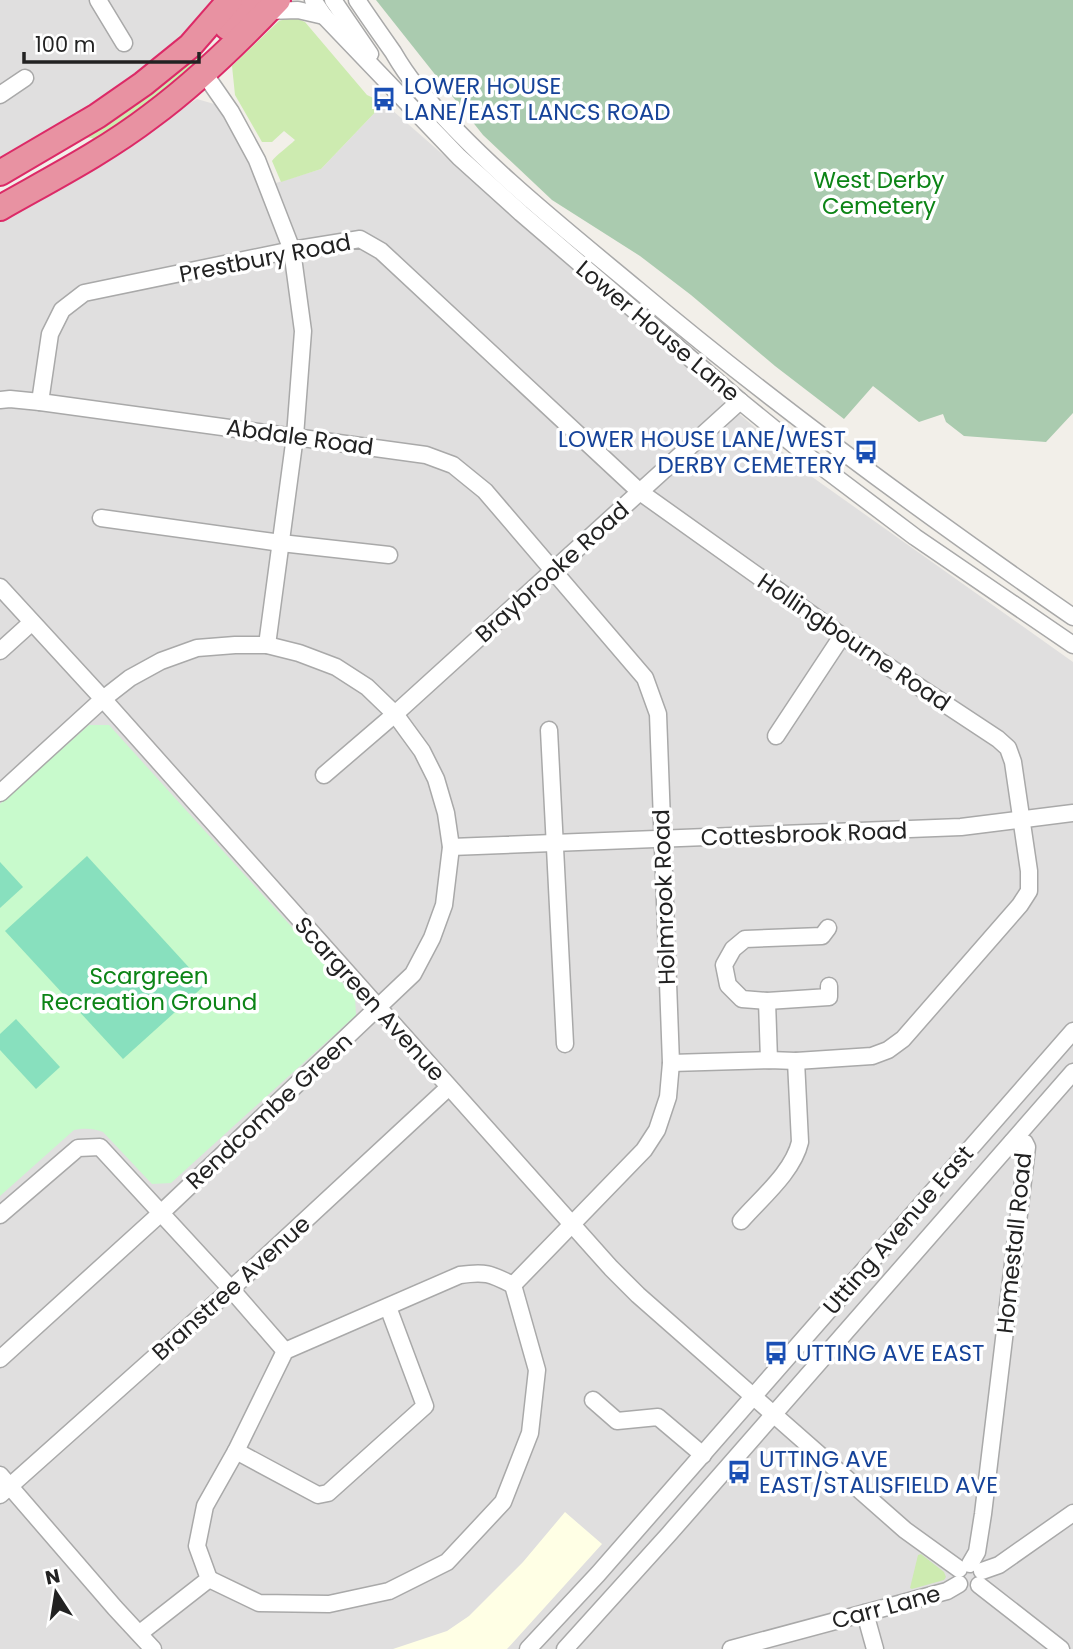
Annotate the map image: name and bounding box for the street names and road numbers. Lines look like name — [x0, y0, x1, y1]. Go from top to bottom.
street label: Prestbury Road — [176, 226, 354, 290]
street label: Lower House Lane — [569, 253, 747, 409]
street label: Abdale Road — [224, 411, 376, 463]
street label: Braybrooke Road — [468, 494, 636, 650]
street label: Hollingbourne Road — [751, 565, 957, 719]
street label: Holmrook Road — [645, 809, 683, 985]
street label: Cottesbrook Road — [700, 814, 908, 854]
street label: Scargreen Avenue — [287, 910, 453, 1088]
street label: Rendcombe Green — [179, 1025, 359, 1197]
street label: Utting Avenue East — [816, 1139, 980, 1321]
street label: Homestall Road — [989, 1151, 1039, 1335]
street label: Branstree Avenue — [145, 1208, 317, 1368]
street label: Carr Lane — [828, 1577, 944, 1637]

